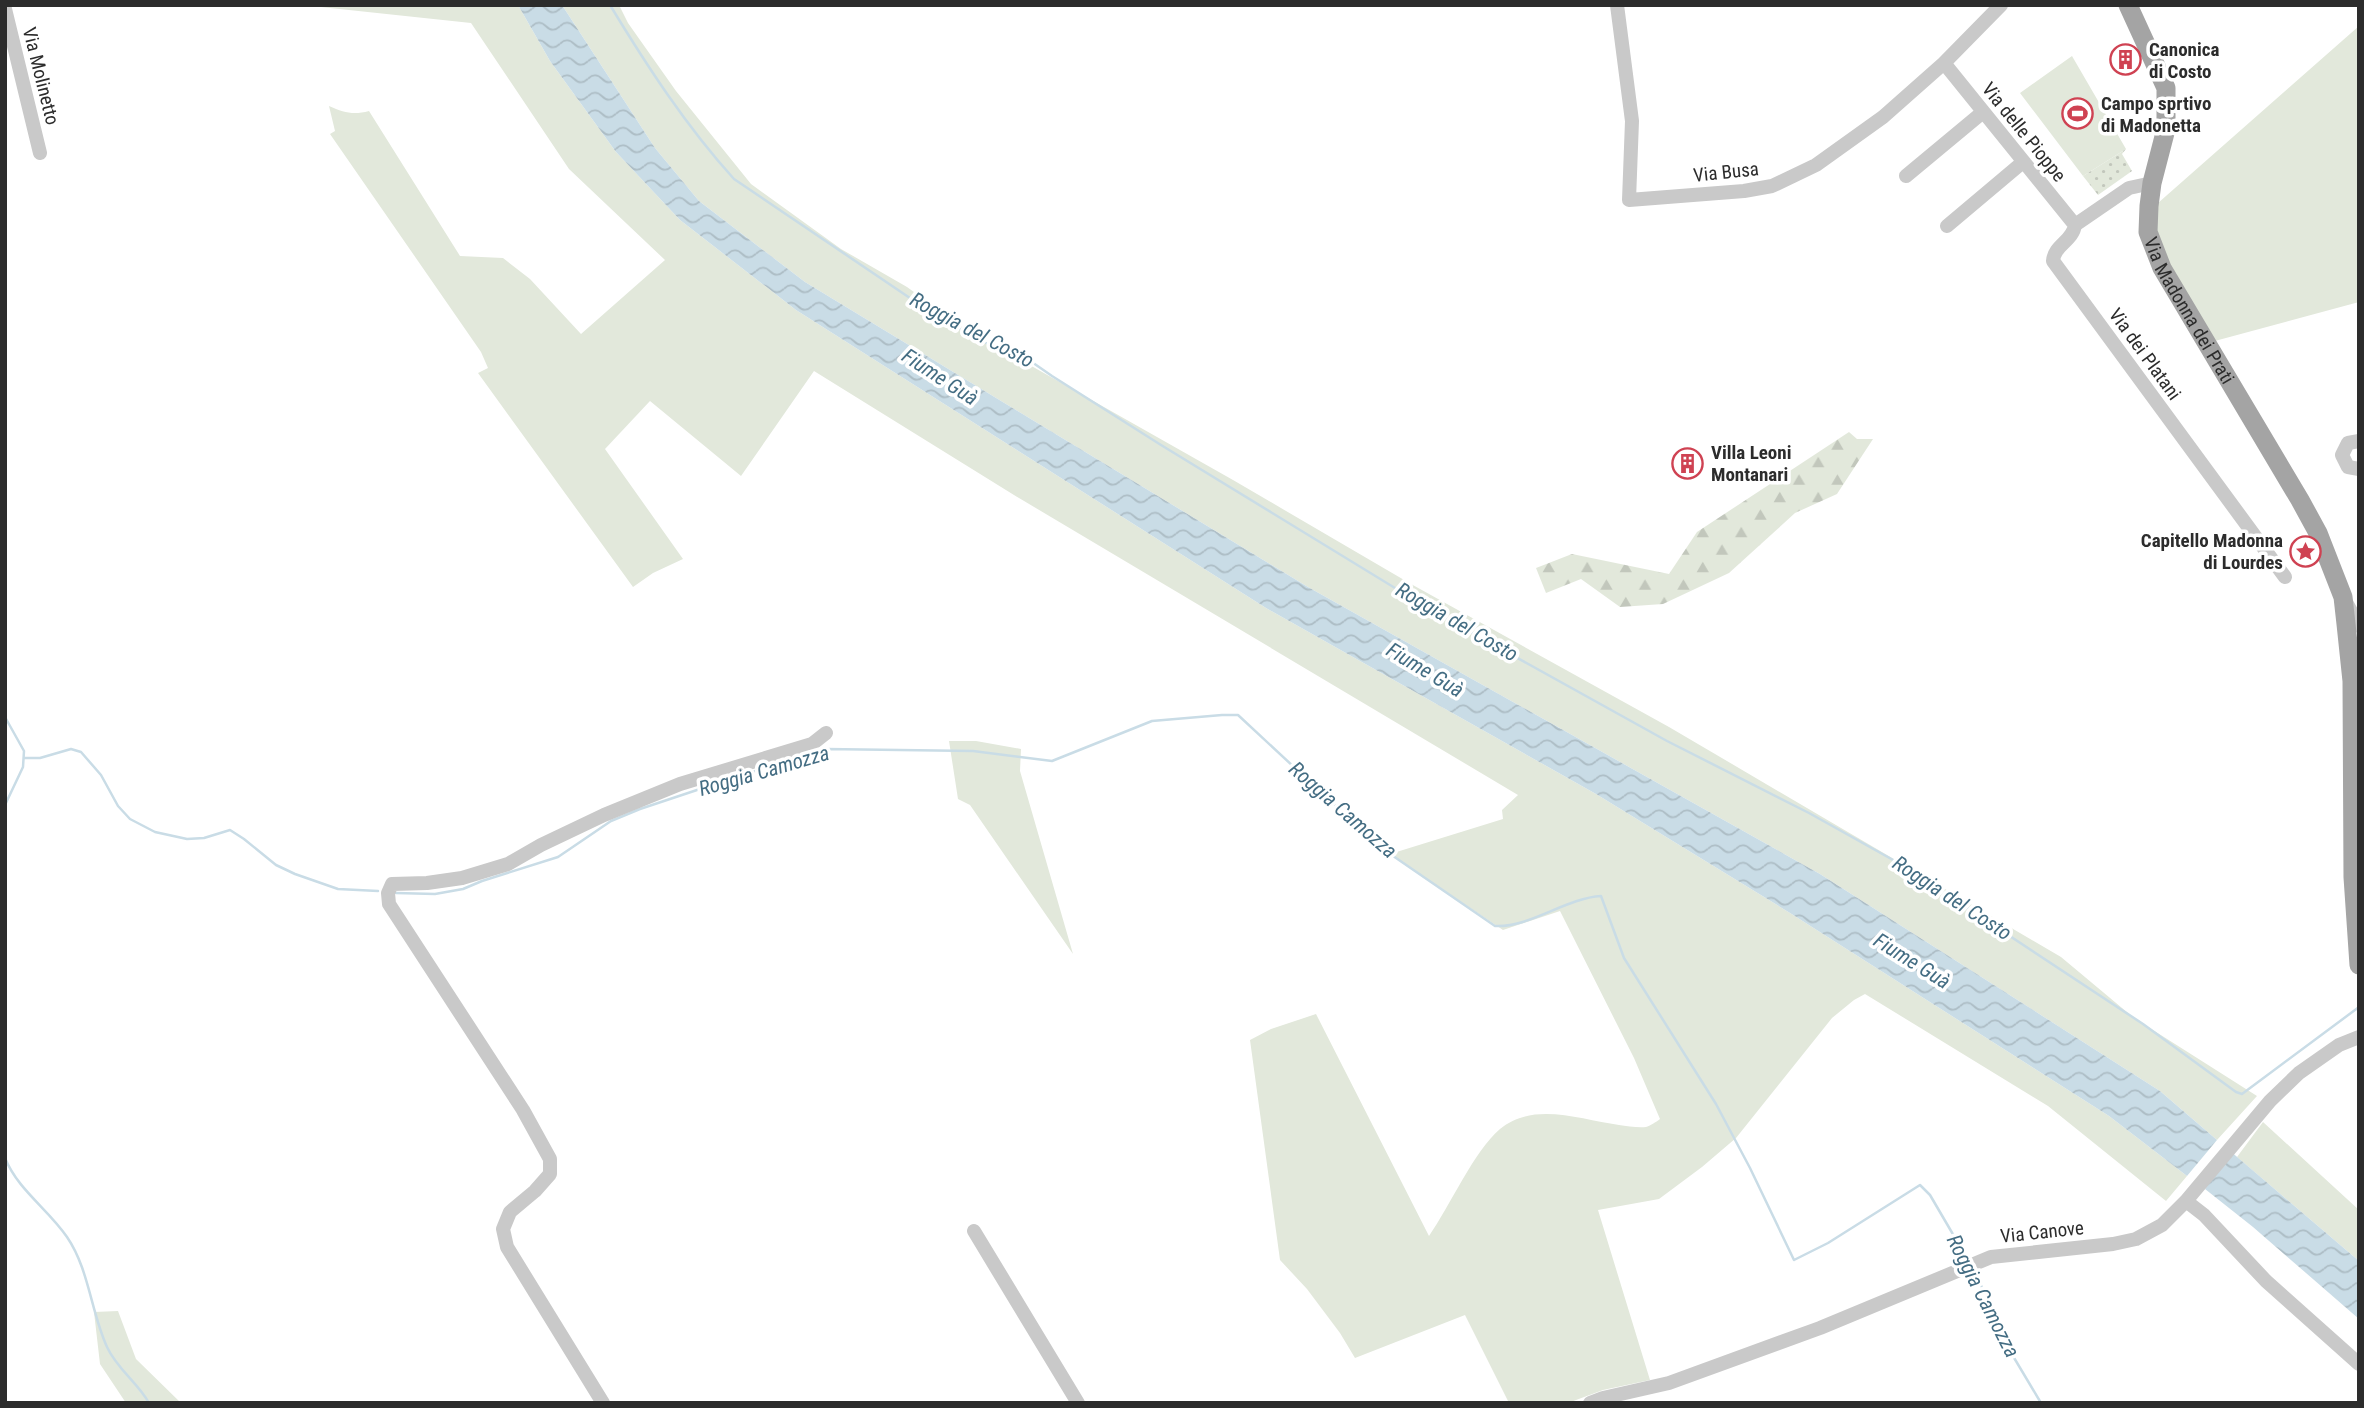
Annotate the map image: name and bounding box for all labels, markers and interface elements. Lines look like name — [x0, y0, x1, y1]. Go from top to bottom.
street label: Via Molinetto — [18, 25, 64, 127]
place label: Canonica di Costo — [2149, 38, 2219, 83]
building icon: Canonica di Costo — [2109, 43, 2143, 77]
street label: Via delle Pioppe — [1977, 78, 2071, 186]
place label: Campo sprtivo di Madonetta — [2101, 92, 2211, 137]
sports icon: Campo sprtivo di Madonetta — [2061, 97, 2095, 131]
street label: Via Busa — [1692, 157, 1760, 187]
street label: Via Madonna dei Prati — [2140, 234, 2240, 388]
water label: Roggia del Costo — [906, 287, 1038, 373]
street label: Via dei Platani — [2104, 304, 2186, 404]
water label: Fiume Guà — [898, 344, 982, 410]
place label: Villa Leoni Montanari — [1711, 441, 1791, 486]
building icon: Villa Leoni Montanari — [1671, 446, 1705, 480]
place label: Capitello Madonna di Lourdes — [2141, 529, 2283, 574]
place icon: Capitello Madonna di Lourdes — [2289, 534, 2323, 568]
water label: Roggia del Costo — [1392, 577, 1522, 667]
water label: Fiume Guà — [1382, 638, 1468, 702]
water label: Roggia Camozza — [696, 741, 832, 801]
water label: Roggia Camozza — [1284, 757, 1402, 863]
water label: Roggia del Costo — [1888, 851, 2016, 945]
water label: Fiume Guà — [1869, 928, 1955, 994]
street label: Via Canove — [1999, 1216, 2085, 1248]
water label: Roggia Camozza — [1942, 1231, 2024, 1361]

